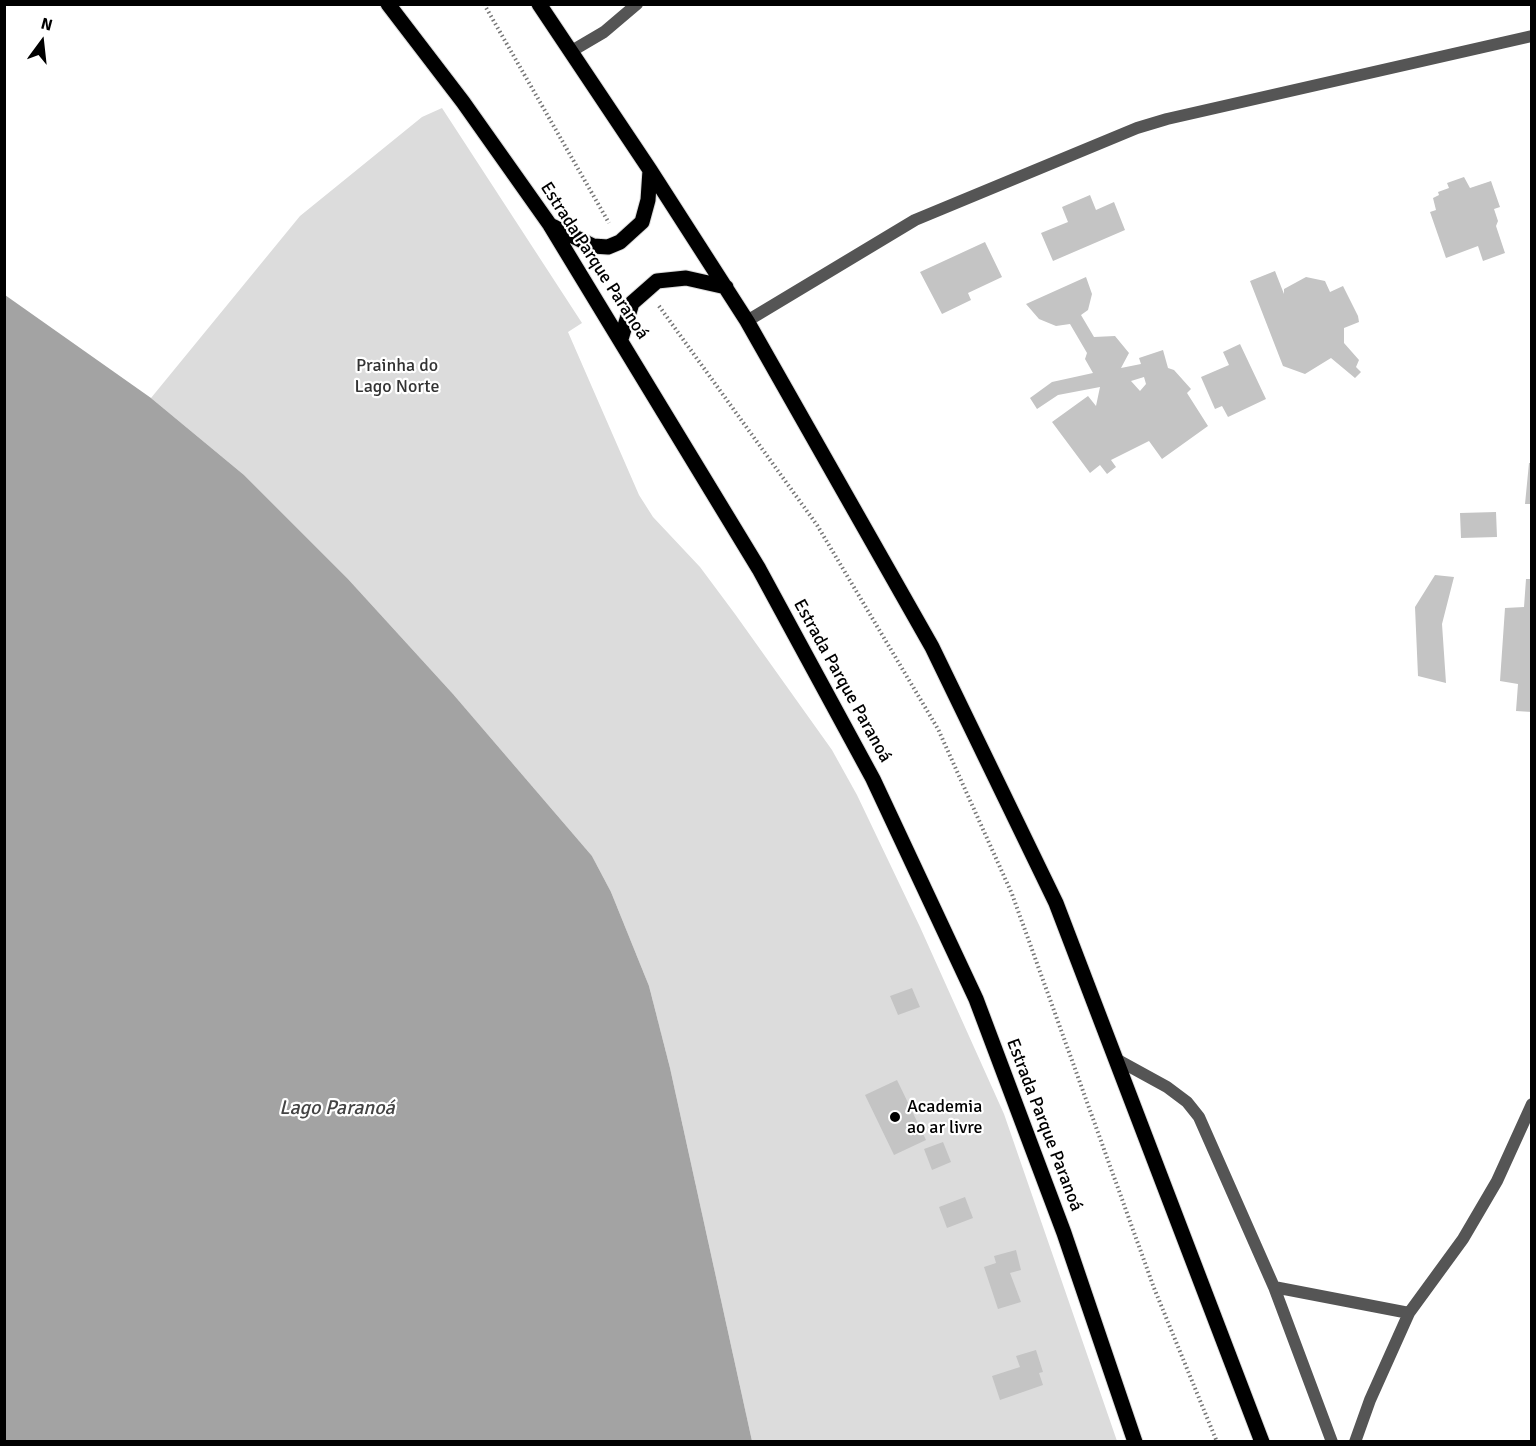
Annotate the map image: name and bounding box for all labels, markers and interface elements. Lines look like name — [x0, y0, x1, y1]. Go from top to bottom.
north arrow — [12, 12, 72, 72]
text: N — [39, 14, 55, 36]
street label: Estrada Parque Paranoá — [535, 178, 653, 344]
park label: Prainha do Lago Norte — [355, 355, 439, 398]
street label: Estrada Parque Paranoá — [788, 596, 896, 766]
street label: Estrada Parque Paranoá — [1001, 1036, 1087, 1214]
place label: Academia ao ar livre — [907, 1096, 982, 1138]
water label: Lago Paranoá — [279, 1097, 395, 1121]
marker: Academia ao ar livre — [888, 1110, 902, 1124]

